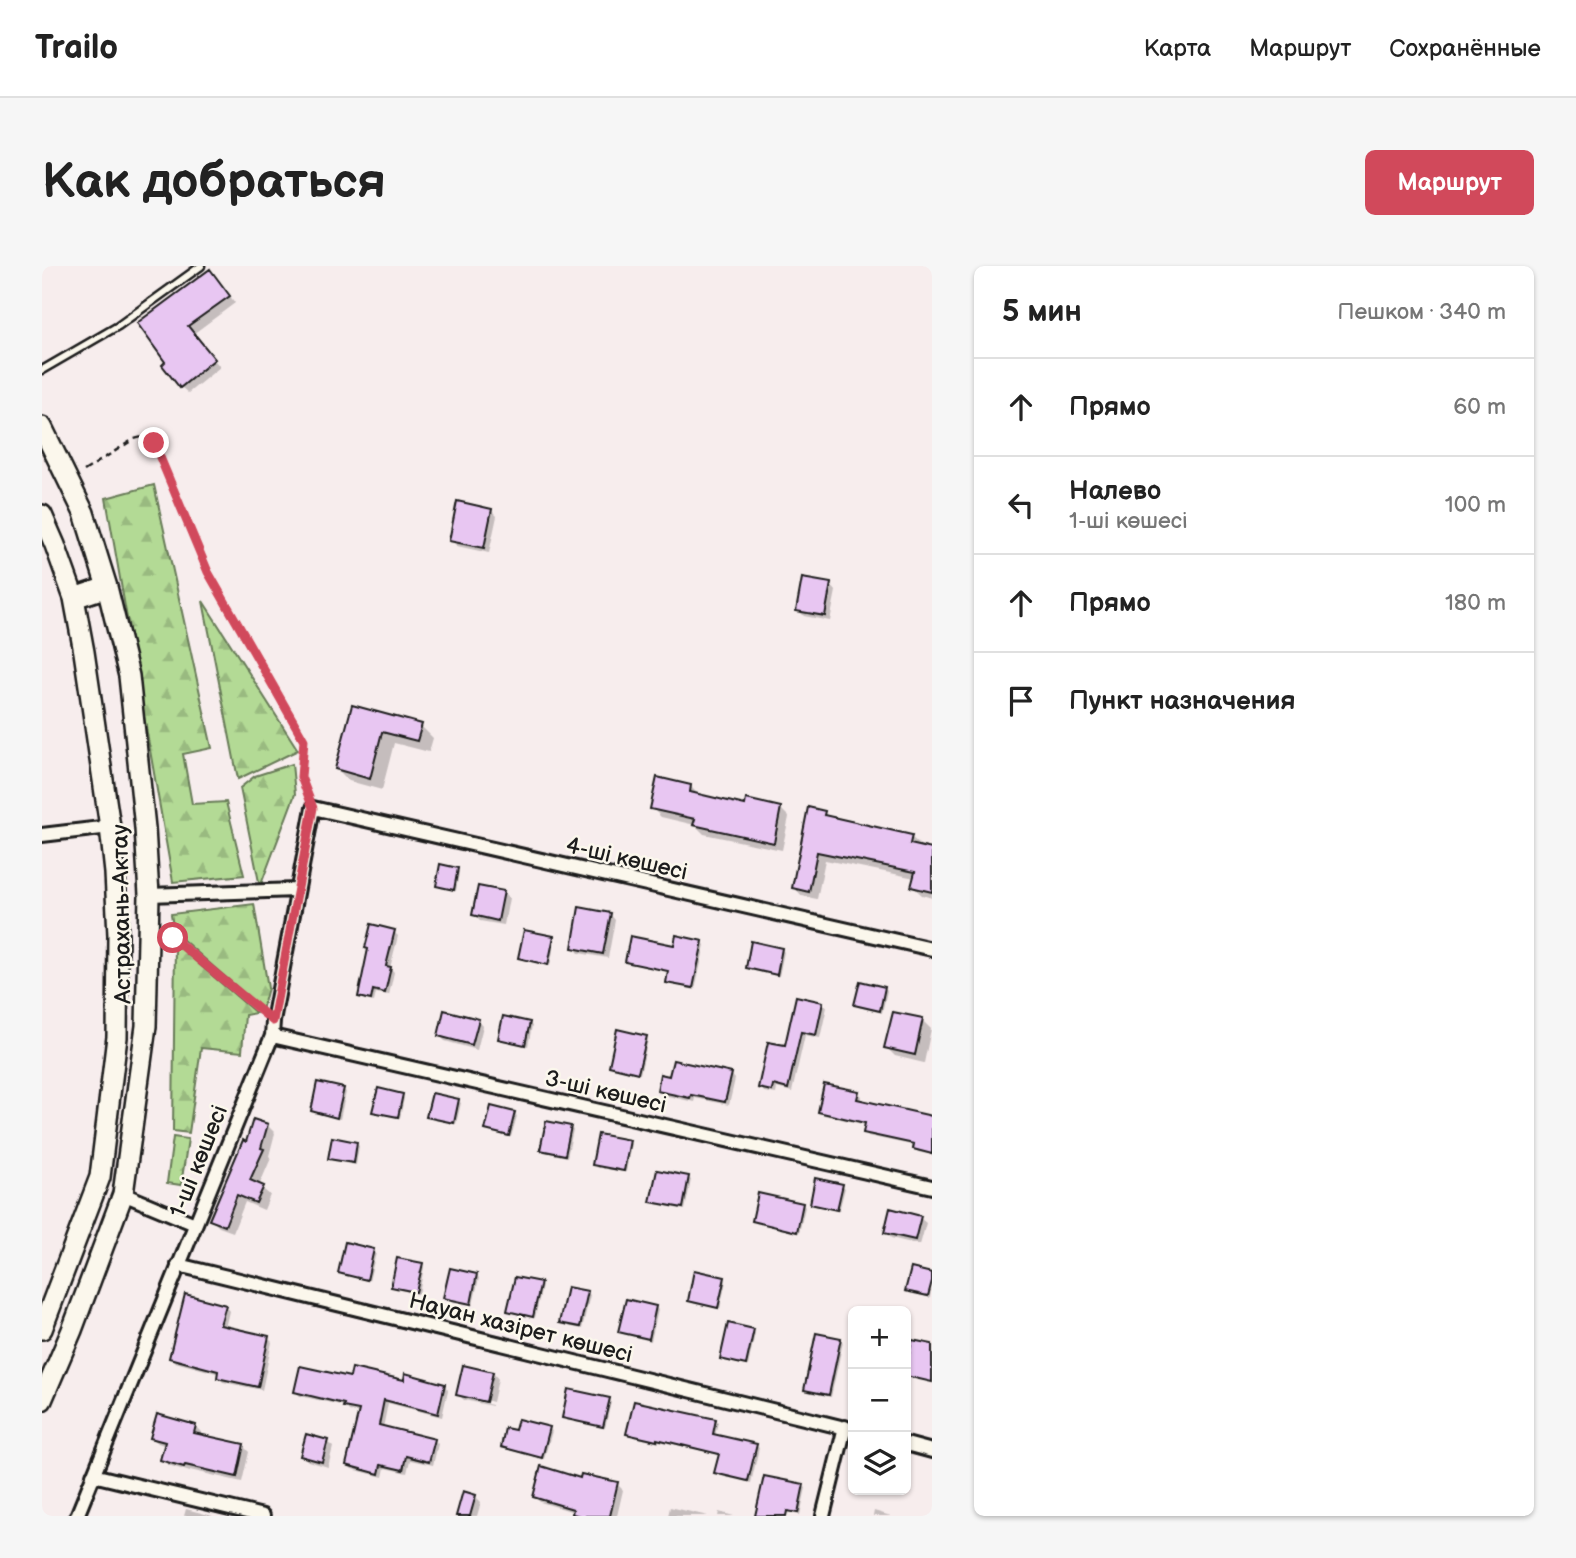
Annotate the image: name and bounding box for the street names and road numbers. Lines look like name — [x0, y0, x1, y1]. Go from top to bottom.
street label: Астрахань-Актау — [106, 824, 138, 1005]
street label: 4-шi көшесі — [563, 831, 690, 887]
street label: 3-шi көшесі — [542, 1064, 669, 1120]
street label: 1-шi көшесі — [164, 1101, 234, 1222]
street label: Науан хазірет көшесі — [406, 1287, 635, 1369]

